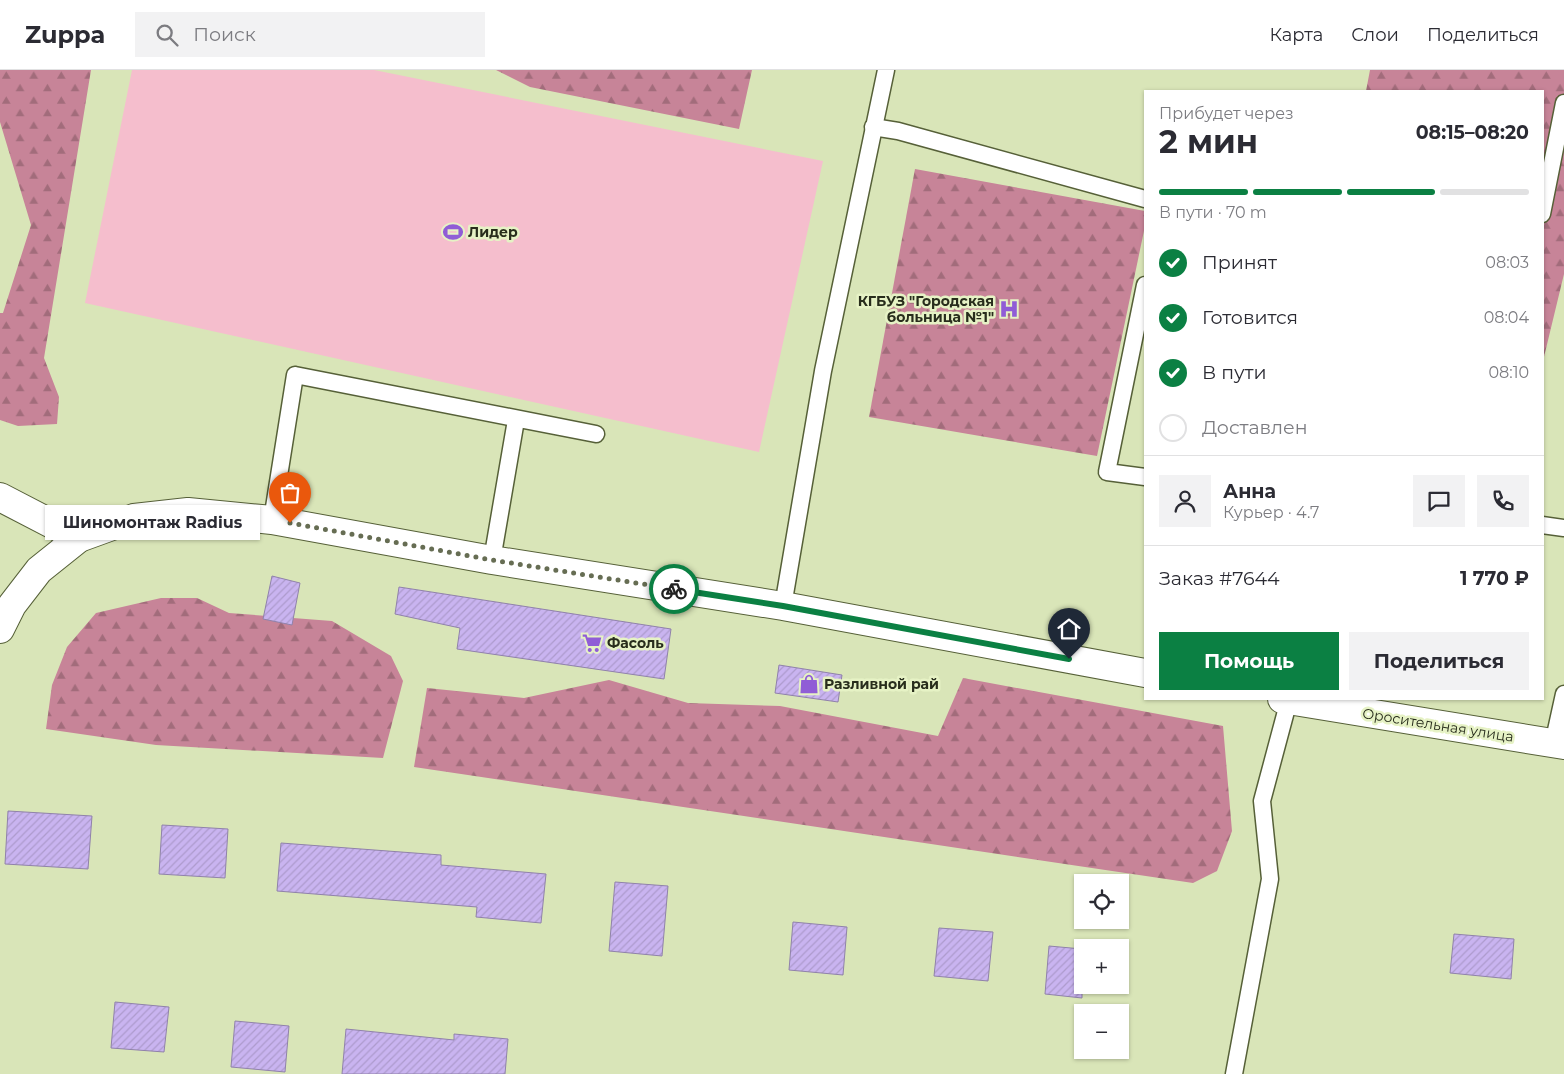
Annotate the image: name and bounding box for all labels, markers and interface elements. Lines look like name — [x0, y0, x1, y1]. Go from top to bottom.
search box — [135, 12, 485, 57]
text: Zuppa — [25, 20, 105, 49]
icon: search — [153, 21, 181, 49]
text: Поиск — [193, 23, 256, 46]
text: Карта — [1269, 24, 1323, 46]
text: Слои — [1351, 24, 1399, 46]
text: Поделиться — [1427, 24, 1539, 46]
text: Прибудет через — [1159, 104, 1294, 123]
text: 08:15–08:20 — [1416, 121, 1529, 144]
text: 2 мин — [1159, 122, 1258, 161]
text: В пути · 70 m — [1159, 203, 1267, 222]
sports icon: Лидер — [442, 221, 464, 243]
place label: Лидер — [468, 223, 518, 241]
icon: check — [1159, 249, 1187, 277]
text: Принят — [1202, 251, 1277, 274]
text: 08:03 — [1485, 253, 1529, 272]
place label: КГБУЗ "Городская больница №1" — [858, 292, 994, 326]
hospital icon: КГБУЗ "Городская больница №1" — [998, 298, 1020, 320]
icon: check — [1159, 304, 1187, 332]
text: Готовится — [1202, 306, 1298, 329]
text: 08:04 — [1484, 308, 1529, 327]
icon: check — [1159, 359, 1187, 387]
text: В пути — [1202, 361, 1267, 384]
text: 08:10 — [1488, 363, 1529, 382]
text: Доставлен — [1202, 416, 1308, 439]
pin — [269, 472, 311, 523]
button: person — [1159, 475, 1211, 527]
button: chat — [1413, 475, 1465, 527]
button: phone — [1477, 475, 1529, 527]
icon: bag — [276, 479, 304, 507]
text: Анна — [1223, 480, 1276, 503]
text: Курьер · 4.7 — [1223, 503, 1320, 522]
callout: Шиномонтаж Radius — [45, 506, 260, 540]
text: Шиномонтаж Radius — [63, 513, 242, 532]
courier — [649, 564, 699, 614]
text: Заказ #7644 — [1159, 567, 1280, 590]
text: 1 770 ₽ — [1460, 567, 1529, 590]
icon: bike — [660, 575, 688, 603]
pin — [1048, 608, 1090, 659]
icon: home — [1055, 615, 1083, 643]
supermarket icon: Фасоль — [581, 632, 603, 654]
button: Помощь — [1159, 632, 1339, 690]
button: Поделиться — [1349, 632, 1529, 690]
place label: Фасоль — [607, 634, 664, 652]
shop icon: Разливной рай — [798, 673, 820, 695]
place label: Разливной рай — [824, 675, 939, 693]
street label: Оросительная улица — [1361, 704, 1515, 746]
map controls — [1074, 874, 1129, 1059]
button: locate — [1074, 874, 1129, 929]
button: + — [1074, 939, 1129, 994]
button: − — [1074, 1004, 1129, 1059]

